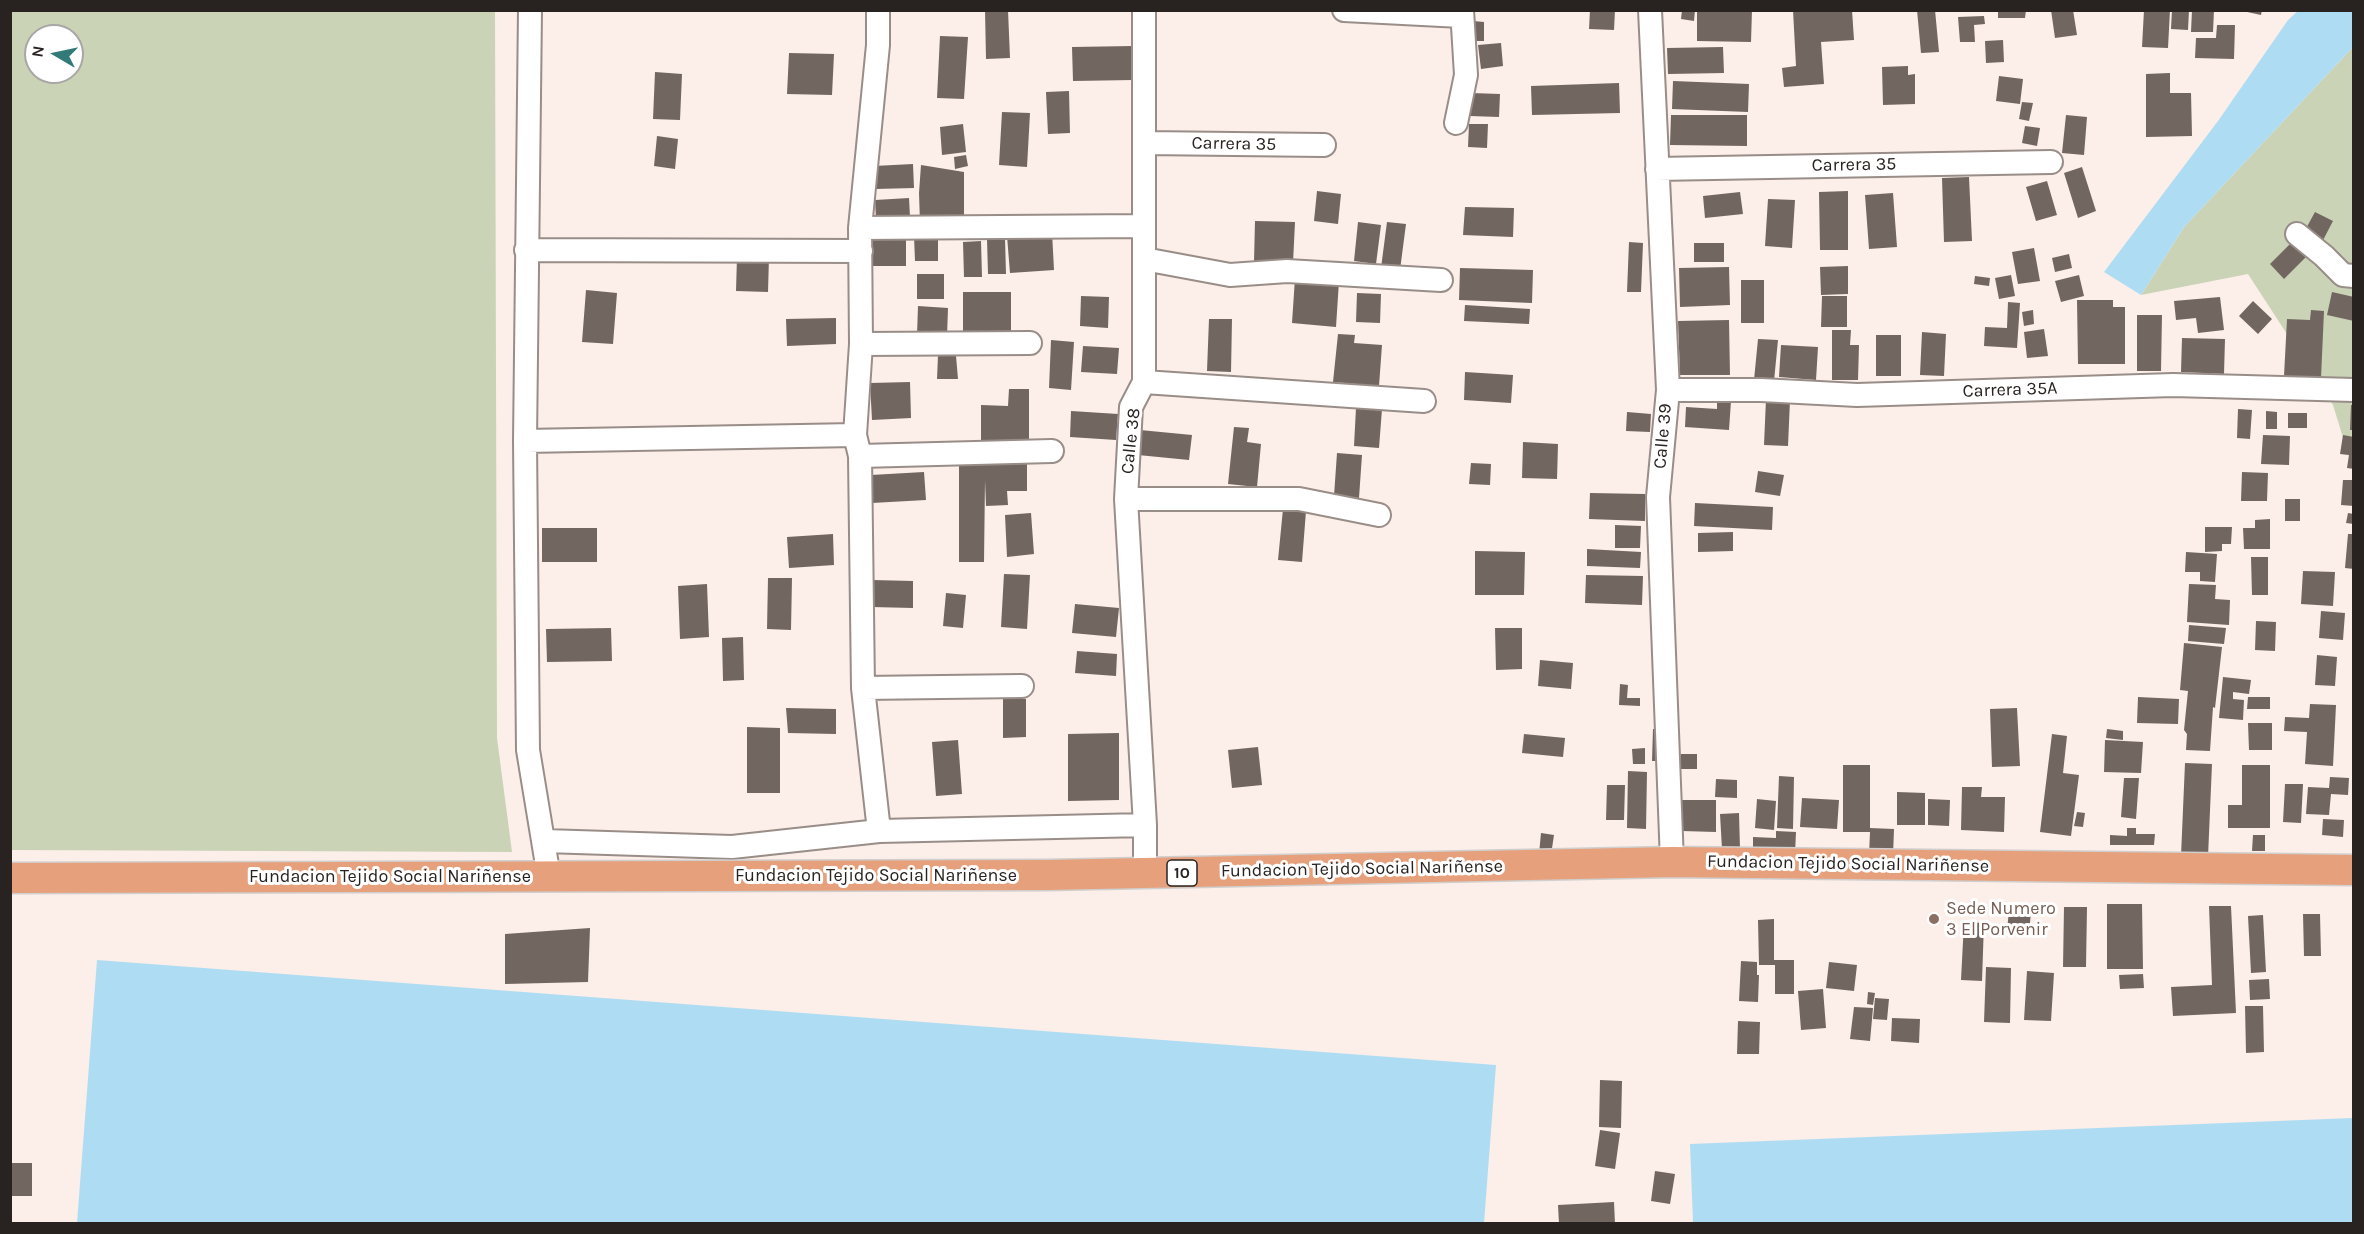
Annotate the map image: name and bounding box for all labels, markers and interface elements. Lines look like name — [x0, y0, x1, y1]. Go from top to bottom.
north arrow — [24, 24, 84, 84]
text: N — [27, 44, 48, 59]
street label: Carrera 35 — [1191, 132, 1277, 156]
street label: Carrera 35 — [1811, 153, 1897, 177]
street label: Carrera 35A — [1962, 378, 2058, 402]
street label: Calle 39 — [1649, 402, 1677, 470]
street label: Calle 38 — [1117, 407, 1145, 475]
street label: Fundacion Tejido Social Nariñense — [1707, 851, 1989, 877]
street label: Fundacion Tejido Social Nariñense — [1221, 856, 1503, 882]
road number: 10 — [1167, 860, 1197, 886]
street label: Fundacion Tejido Social Nariñense — [735, 865, 1017, 887]
street label: Fundacion Tejido Social Nariñense — [249, 866, 531, 888]
place label: Sede Numero 3 El Porvenir — [1946, 898, 2056, 940]
marker: Sede Numero 3 El Porvenir — [1927, 912, 1941, 926]

